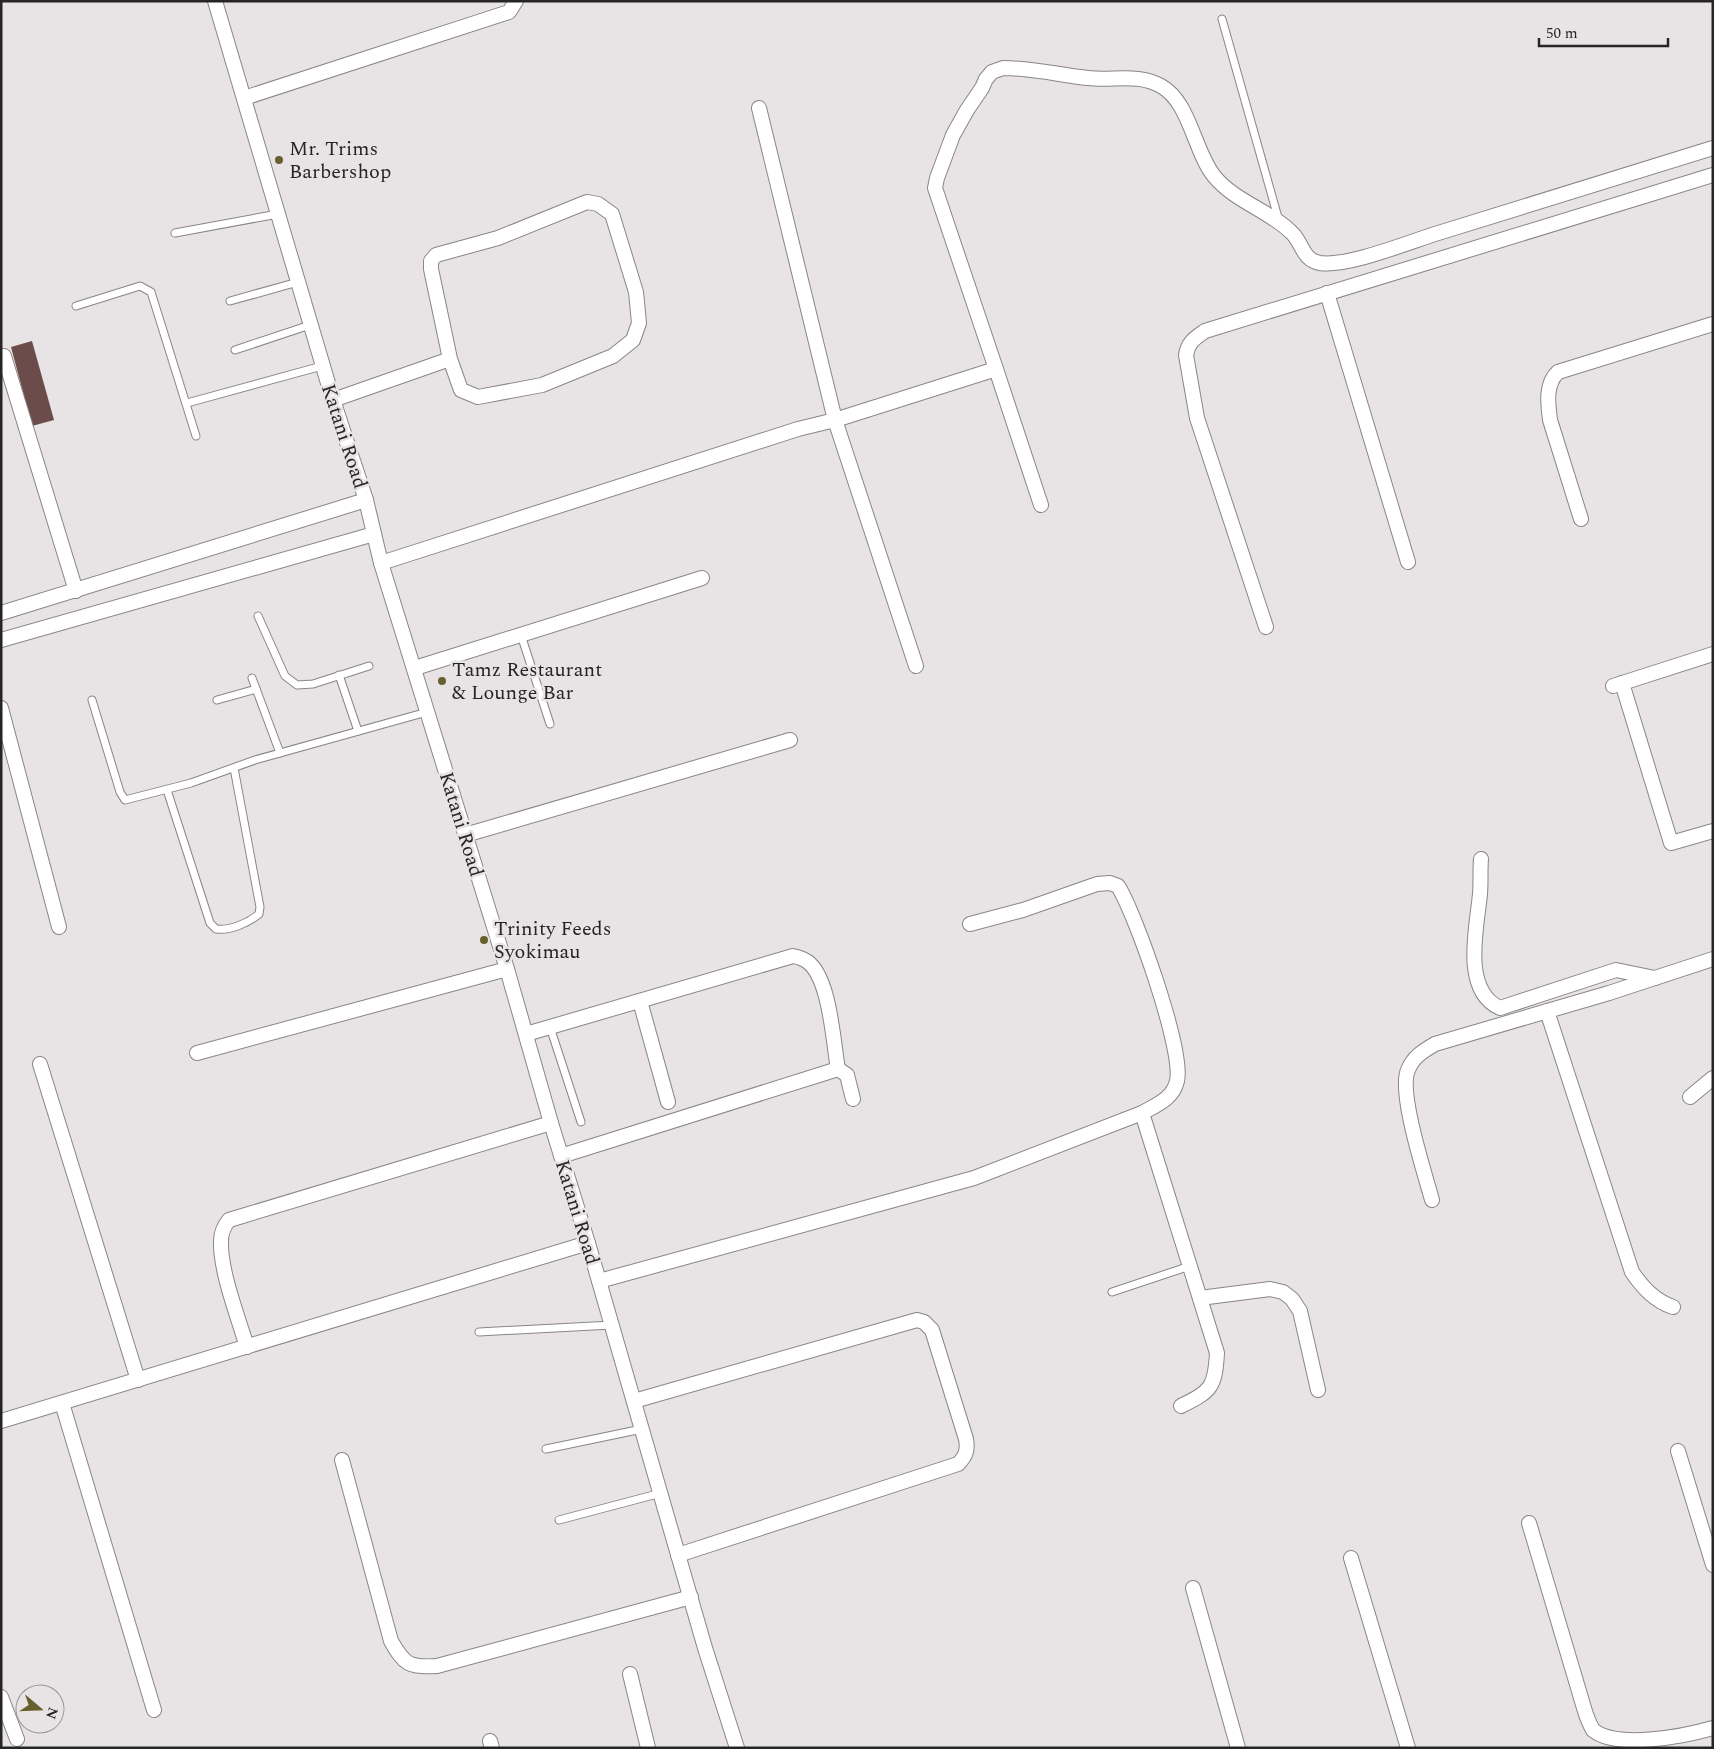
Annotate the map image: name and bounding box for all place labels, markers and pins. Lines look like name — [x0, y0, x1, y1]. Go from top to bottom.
place label: Mr. Trims Barbershop — [289, 134, 391, 187]
marker: Mr. Trims Barbershop — [273, 154, 285, 166]
place label: Tamz Restaurant & Lounge Bar — [452, 655, 602, 708]
marker: Tamz Restaurant & Lounge Bar — [436, 675, 448, 687]
place label: Trinity Feeds Syokimau — [494, 914, 611, 967]
marker: Trinity Feeds Syokimau — [478, 934, 490, 946]

